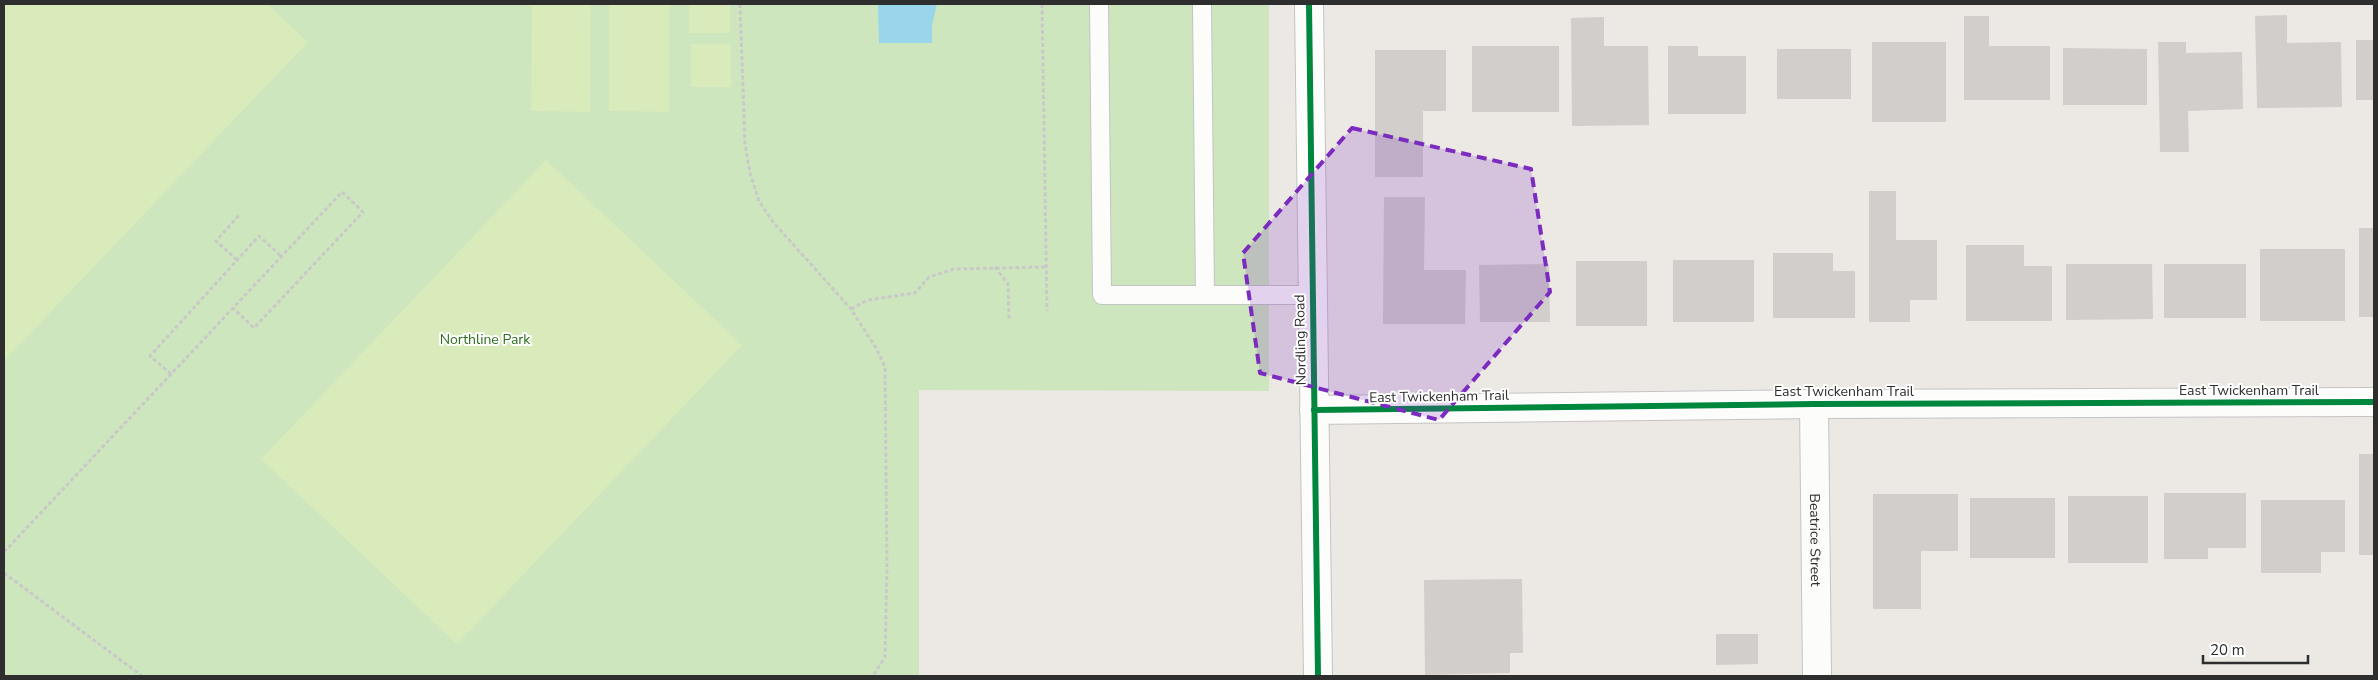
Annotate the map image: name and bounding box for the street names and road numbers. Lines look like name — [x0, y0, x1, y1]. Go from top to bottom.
street label: Nordling Road — [1290, 294, 1311, 386]
street label: East Twickenham Trail — [2179, 381, 2320, 400]
street label: East Twickenham Trail — [1774, 382, 1915, 401]
street label: East Twickenham Trail — [1369, 386, 1510, 407]
street label: Beatrice Street — [1805, 493, 1825, 587]

